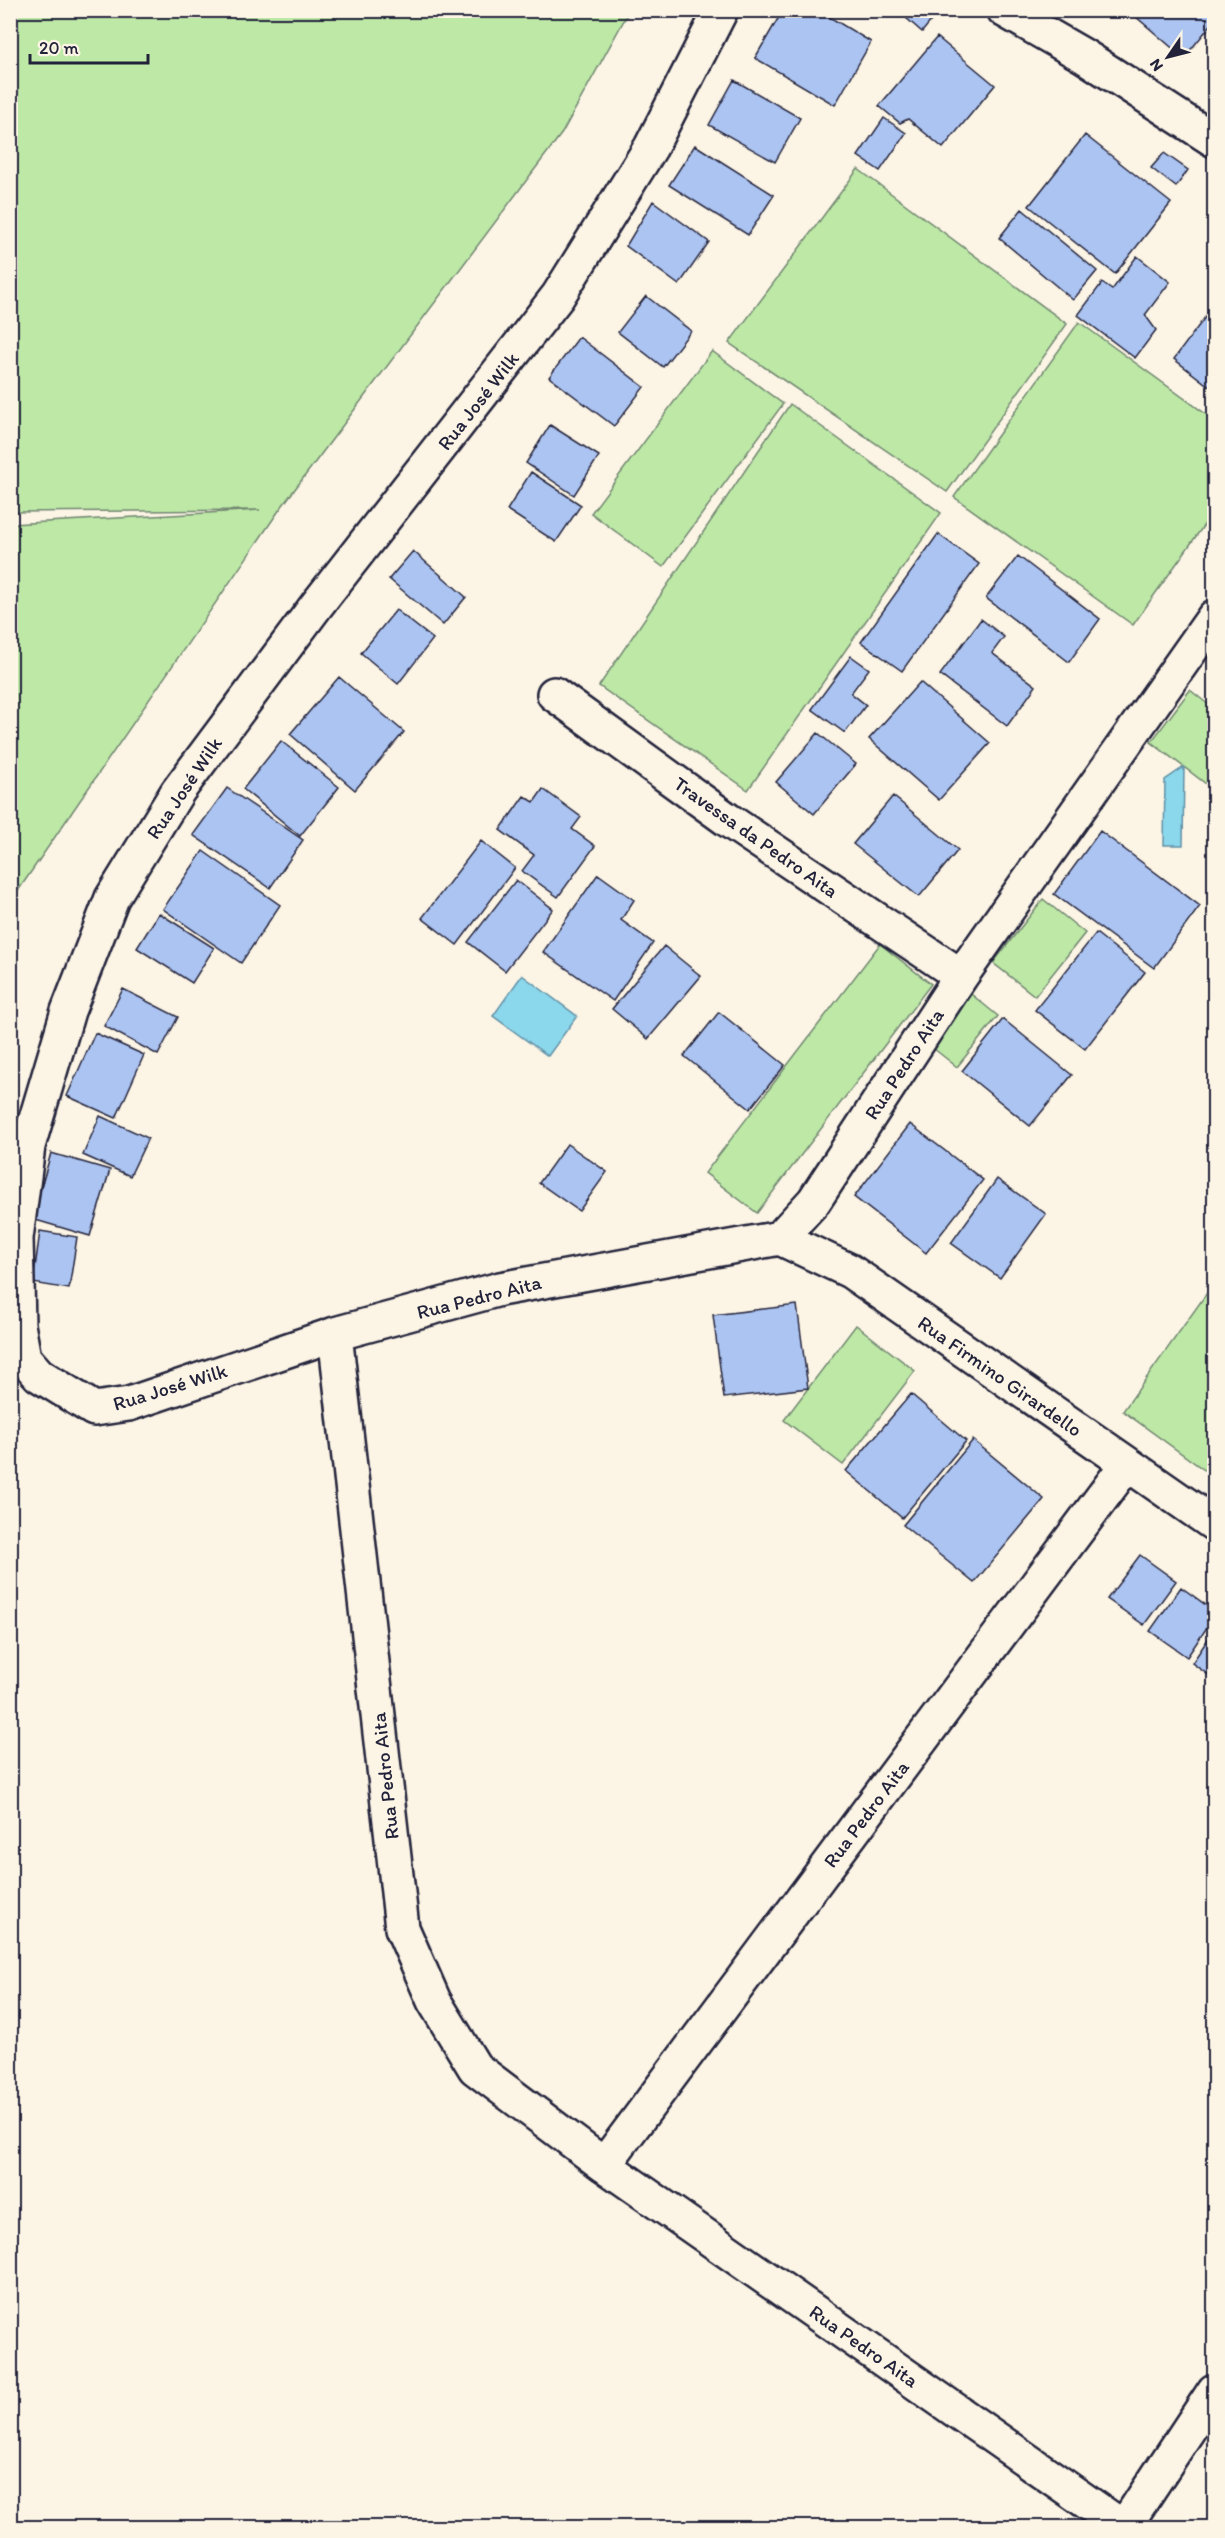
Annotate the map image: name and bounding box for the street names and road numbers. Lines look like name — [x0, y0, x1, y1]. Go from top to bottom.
street label: Rua José Wilk — [432, 347, 524, 455]
street label: Rua José Wilk — [141, 732, 227, 844]
street label: Travessa da Pedro Aita — [669, 771, 843, 903]
street label: Rua Pedro Aita — [859, 1003, 949, 1124]
street label: Rua Pedro Aita — [414, 1270, 544, 1324]
street label: Rua Firmino Girardello — [913, 1310, 1087, 1442]
street label: Rua José Wilk — [110, 1358, 231, 1416]
street label: Rua Pedro Aita — [366, 1711, 404, 1841]
street label: Rua Pedro Aita — [818, 1755, 914, 1872]
street label: Rua Pedro Aita — [805, 2300, 924, 2393]

